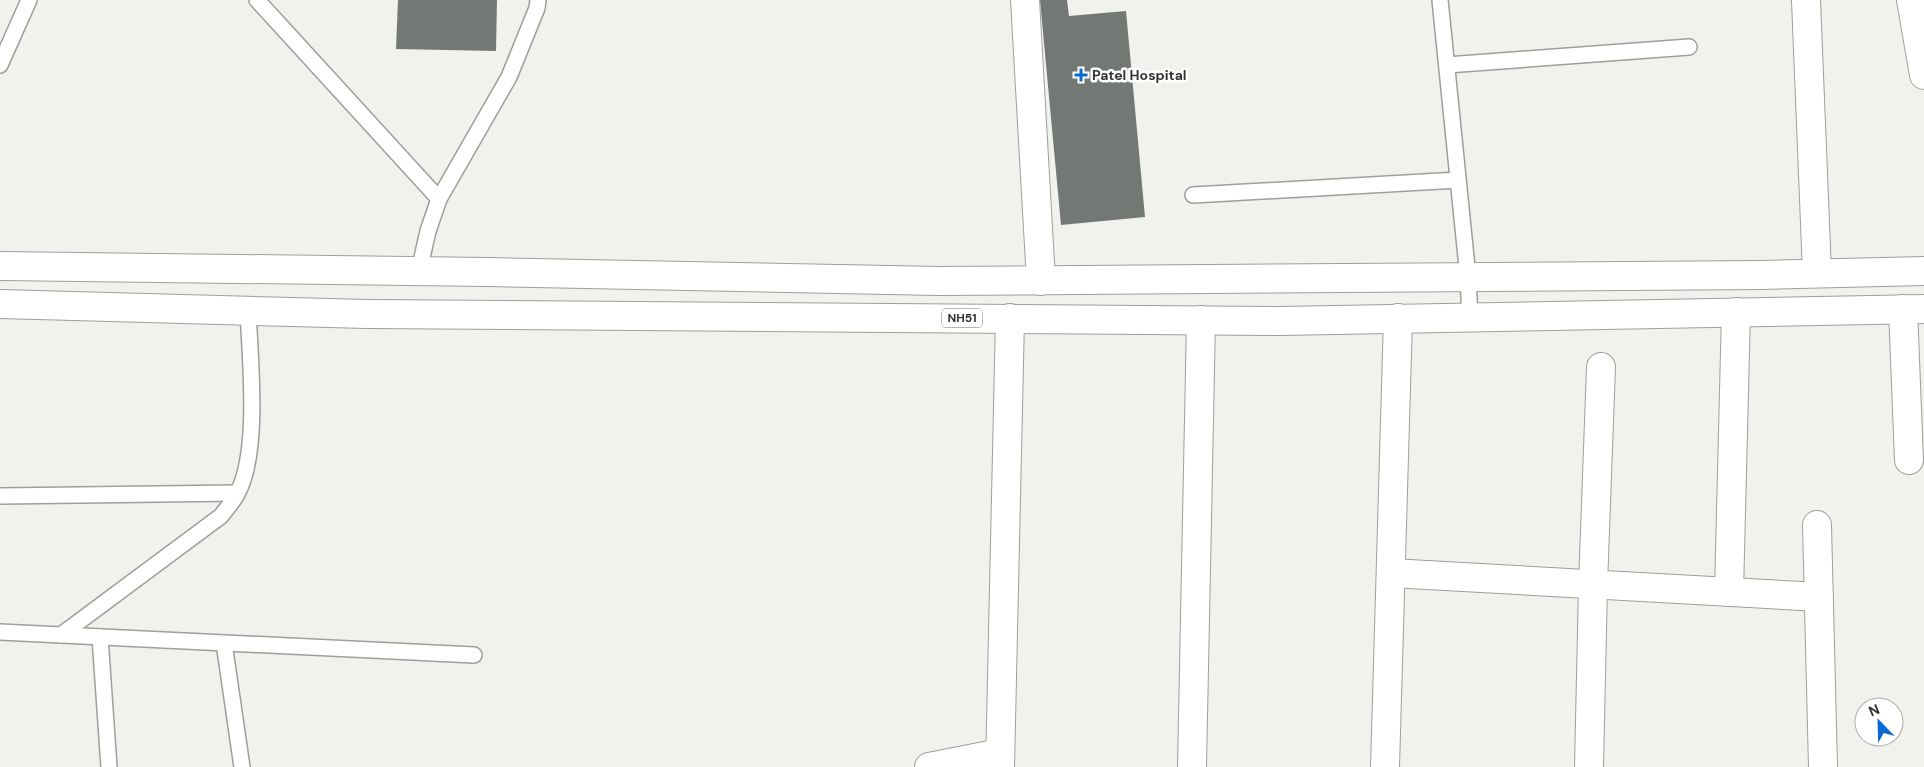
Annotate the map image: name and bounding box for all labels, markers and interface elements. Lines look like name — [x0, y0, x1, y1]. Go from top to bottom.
place label: Patel Hospital — [1092, 66, 1187, 84]
marker: Patel Hospital — [1074, 68, 1088, 82]
road number: NH51 — [942, 308, 982, 328]
north arrow — [1854, 697, 1904, 747]
text: N — [1866, 700, 1882, 720]

